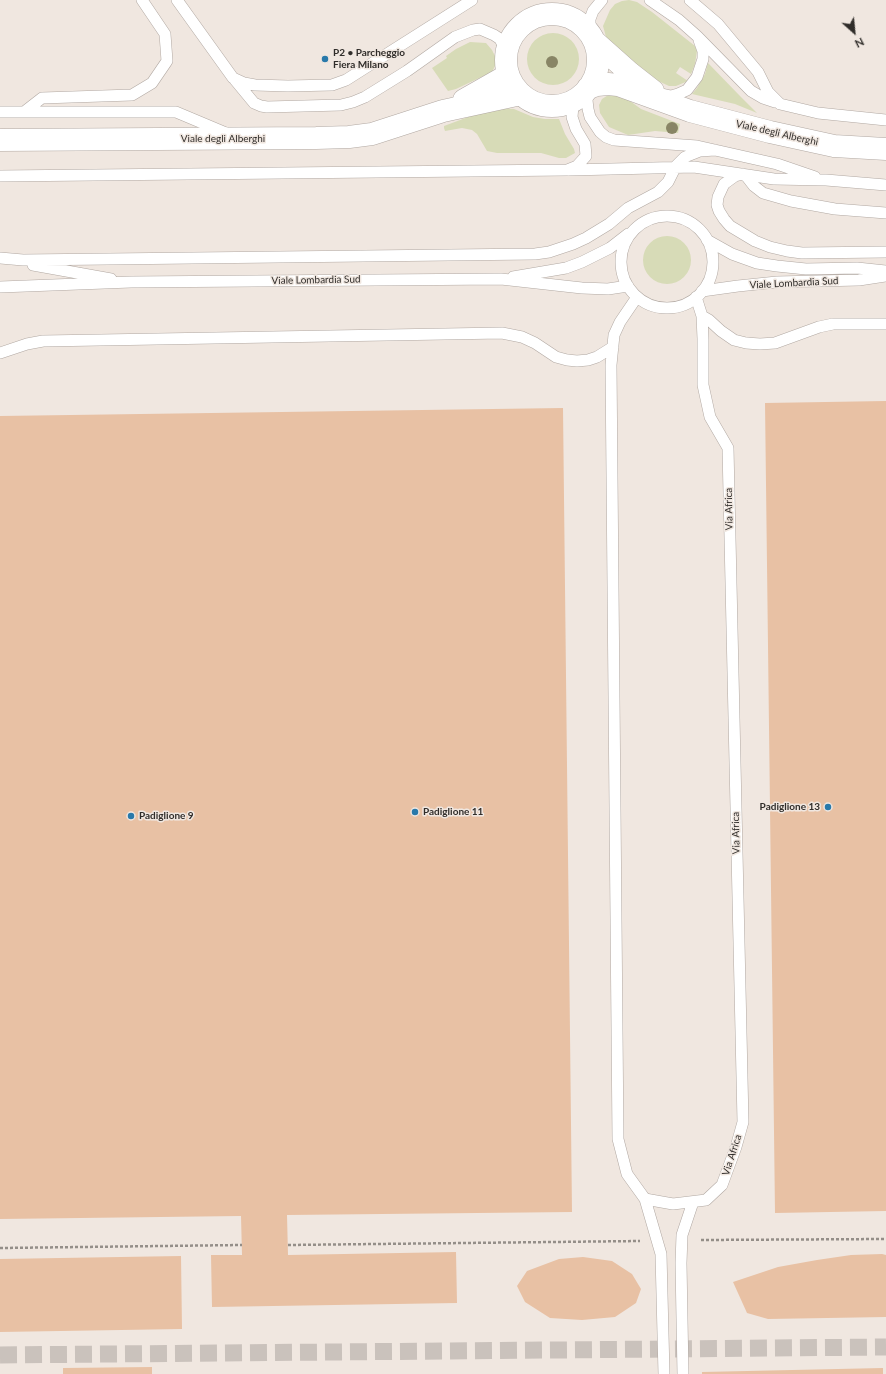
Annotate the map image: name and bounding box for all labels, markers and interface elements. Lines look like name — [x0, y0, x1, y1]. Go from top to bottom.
north arrow — [834, 12, 874, 52]
text: N — [853, 35, 866, 51]
place label: P2 • Parcheggio Fiera Milano — [333, 47, 405, 70]
marker: P2 • Parcheggio Fiera Milano — [320, 54, 330, 64]
street label: Viale degli Alberghi — [735, 118, 819, 148]
street label: Viale degli Alberghi — [181, 133, 265, 145]
street label: Viale Lombardia Sud — [271, 273, 361, 287]
street label: Viale Lombardia Sud — [749, 275, 839, 291]
street label: Via Africa — [723, 488, 735, 530]
place label: Padiglione 13 — [760, 801, 820, 813]
marker: Padiglione 13 — [823, 802, 833, 812]
place label: Padiglione 11 — [423, 806, 483, 818]
marker: Padiglione 11 — [410, 807, 420, 817]
place label: Padiglione 9 — [139, 810, 194, 822]
marker: Padiglione 9 — [126, 811, 136, 821]
street label: Via Africa — [730, 812, 742, 854]
street label: Via Africa — [720, 1133, 744, 1177]

